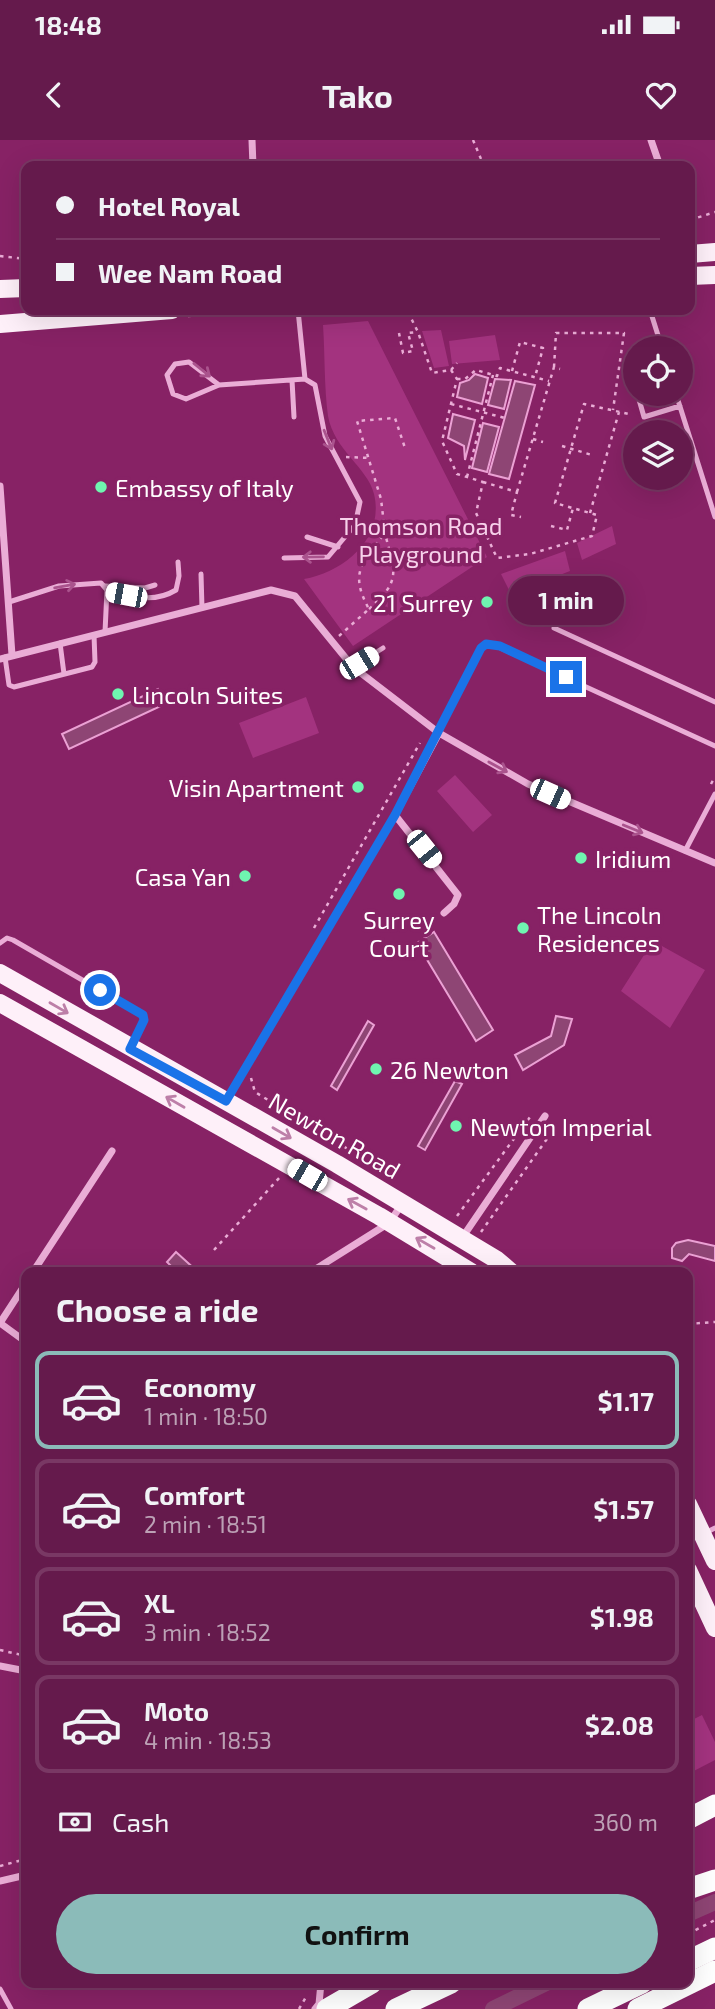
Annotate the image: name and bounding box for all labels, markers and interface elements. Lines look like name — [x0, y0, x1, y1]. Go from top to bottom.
text: 18:48 — [35, 9, 102, 40]
icon: back — [35, 76, 73, 114]
text: Tako — [322, 76, 393, 114]
icon: heart — [642, 76, 680, 114]
text: Hotel Royal — [98, 190, 240, 221]
text: Wee Nam Road — [98, 257, 282, 288]
map controls — [623, 336, 693, 490]
button: locate — [623, 336, 693, 406]
one-way arrow — [192, 363, 210, 378]
button: layers — [623, 420, 693, 490]
one-way arrow — [323, 428, 336, 450]
place label: Embassy of Italy — [115, 473, 294, 502]
marker: Embassy of Italy — [93, 479, 109, 495]
park label: Thomson Road Playground — [340, 511, 502, 568]
one-way arrow — [302, 551, 325, 564]
callout: 1 min — [508, 575, 624, 624]
one-way arrow — [53, 579, 76, 592]
car — [104, 581, 149, 609]
text: 1 min — [538, 586, 594, 614]
place label: 21 Surrey — [373, 588, 473, 617]
marker: 21 Surrey — [479, 594, 495, 610]
car — [336, 643, 383, 683]
route end — [550, 661, 582, 693]
place label: Lincoln Suites — [132, 680, 283, 709]
marker: Lincoln Suites — [110, 686, 126, 702]
one-way arrow — [487, 761, 508, 774]
place label: Visin Apartment — [169, 773, 344, 802]
car — [527, 776, 574, 812]
marker: Visin Apartment — [350, 779, 366, 795]
one-way arrow — [621, 823, 643, 836]
car — [403, 826, 446, 872]
place label: Iridium — [595, 844, 671, 873]
marker: Iridium — [573, 850, 589, 866]
place label: Casa Yan — [135, 862, 231, 891]
marker: Casa Yan — [237, 868, 253, 884]
marker: Surrey Court — [391, 886, 407, 902]
place label: The Lincoln Residences — [537, 900, 662, 957]
place label: Surrey Court — [363, 905, 435, 962]
marker: The Lincoln Residences — [515, 920, 531, 936]
route start — [84, 974, 116, 1006]
one-way arrow — [49, 1001, 69, 1015]
place label: 26 Newton — [390, 1055, 509, 1084]
marker: 26 Newton — [368, 1061, 384, 1077]
street label: Newton Road — [264, 1086, 406, 1184]
one-way arrow — [166, 1095, 186, 1109]
place label: Newton Imperial — [470, 1112, 652, 1141]
marker: Newton Imperial — [448, 1118, 464, 1134]
one-way arrow — [271, 1126, 291, 1140]
car — [284, 1155, 331, 1195]
one-way arrow — [347, 1197, 367, 1211]
one-way arrow — [415, 1236, 436, 1249]
text: Choose a ride — [56, 1290, 259, 1328]
icon: car — [60, 1369, 123, 1432]
text: Economy — [144, 1371, 256, 1402]
text: $1.17 — [598, 1385, 654, 1416]
text: 1 min · 18:50 — [144, 1402, 268, 1430]
icon: car — [60, 1477, 123, 1540]
text: Comfort — [144, 1479, 245, 1510]
text: $1.57 — [593, 1493, 654, 1524]
text: 2 min · 18:51 — [144, 1510, 267, 1538]
icon: car — [60, 1585, 123, 1648]
text: XL — [144, 1587, 175, 1618]
text: $1.98 — [590, 1601, 654, 1632]
text: 3 min · 18:52 — [144, 1618, 271, 1646]
icon: car — [60, 1693, 123, 1756]
text: Moto — [144, 1695, 209, 1726]
text: $2.08 — [585, 1709, 654, 1740]
text: 4 min · 18:53 — [144, 1726, 272, 1754]
icon: cash — [56, 1803, 94, 1841]
text: Cash — [112, 1806, 169, 1837]
text: 360 m — [593, 1808, 658, 1836]
button: Confirm — [56, 1894, 658, 1974]

